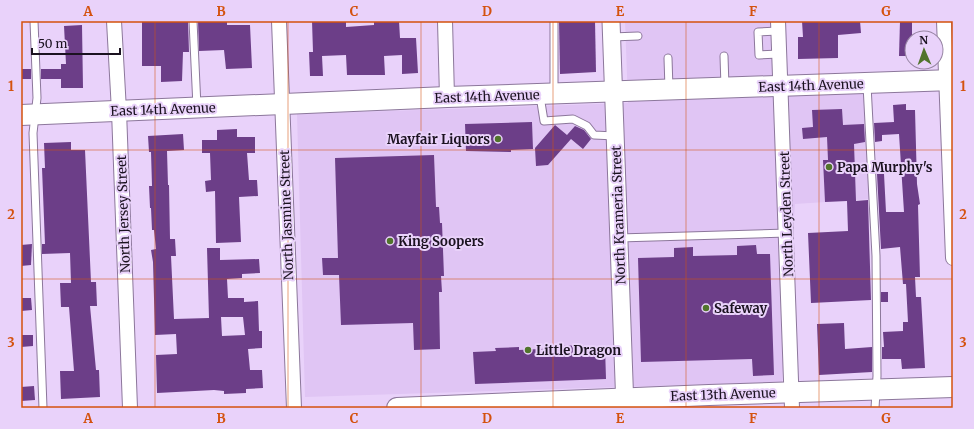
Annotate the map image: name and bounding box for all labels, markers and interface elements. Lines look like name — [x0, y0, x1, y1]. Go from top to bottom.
text: A — [82, 3, 93, 20]
text: B — [216, 3, 226, 20]
text: C — [350, 3, 359, 20]
text: D — [482, 3, 492, 20]
text: E — [616, 3, 625, 20]
text: F — [749, 3, 757, 20]
text: G — [881, 3, 891, 20]
scale bar — [32, 30, 120, 56]
north arrow — [904, 30, 944, 70]
text: N — [919, 33, 929, 47]
text: 50 m — [38, 36, 67, 51]
street label: East 14th Avenue — [758, 75, 864, 96]
text: 1 — [8, 78, 14, 95]
text: 1 — [960, 78, 966, 95]
street label: East 14th Avenue — [434, 86, 540, 107]
street label: East 14th Avenue — [110, 99, 216, 120]
place label: Mayfair Liquors — [387, 131, 490, 148]
marker: Mayfair Liquors — [493, 134, 503, 144]
street label: North Krameria Street — [608, 145, 629, 285]
street label: North Jasmine Street — [276, 149, 297, 281]
street label: North Leyden Street — [776, 151, 797, 277]
street label: North Jersey Street — [113, 155, 134, 273]
place label: Papa Murphy's — [837, 159, 933, 176]
marker: Papa Murphy's — [824, 162, 834, 172]
text: 2 — [7, 206, 15, 223]
text: 2 — [959, 206, 967, 223]
place label: King Soopers — [398, 233, 484, 250]
marker: King Soopers — [385, 236, 395, 246]
place label: Safeway — [714, 300, 767, 317]
marker: Safeway — [701, 303, 711, 313]
text: 3 — [7, 334, 15, 351]
text: 3 — [959, 334, 967, 351]
place label: Little Dragon — [536, 342, 621, 359]
marker: Little Dragon — [523, 345, 533, 355]
street label: East 13th Avenue — [670, 384, 776, 405]
text: A — [82, 410, 93, 427]
text: B — [216, 410, 226, 427]
text: C — [350, 410, 359, 427]
text: D — [482, 410, 492, 427]
text: E — [616, 410, 625, 427]
text: F — [749, 410, 757, 427]
text: G — [881, 410, 891, 427]

